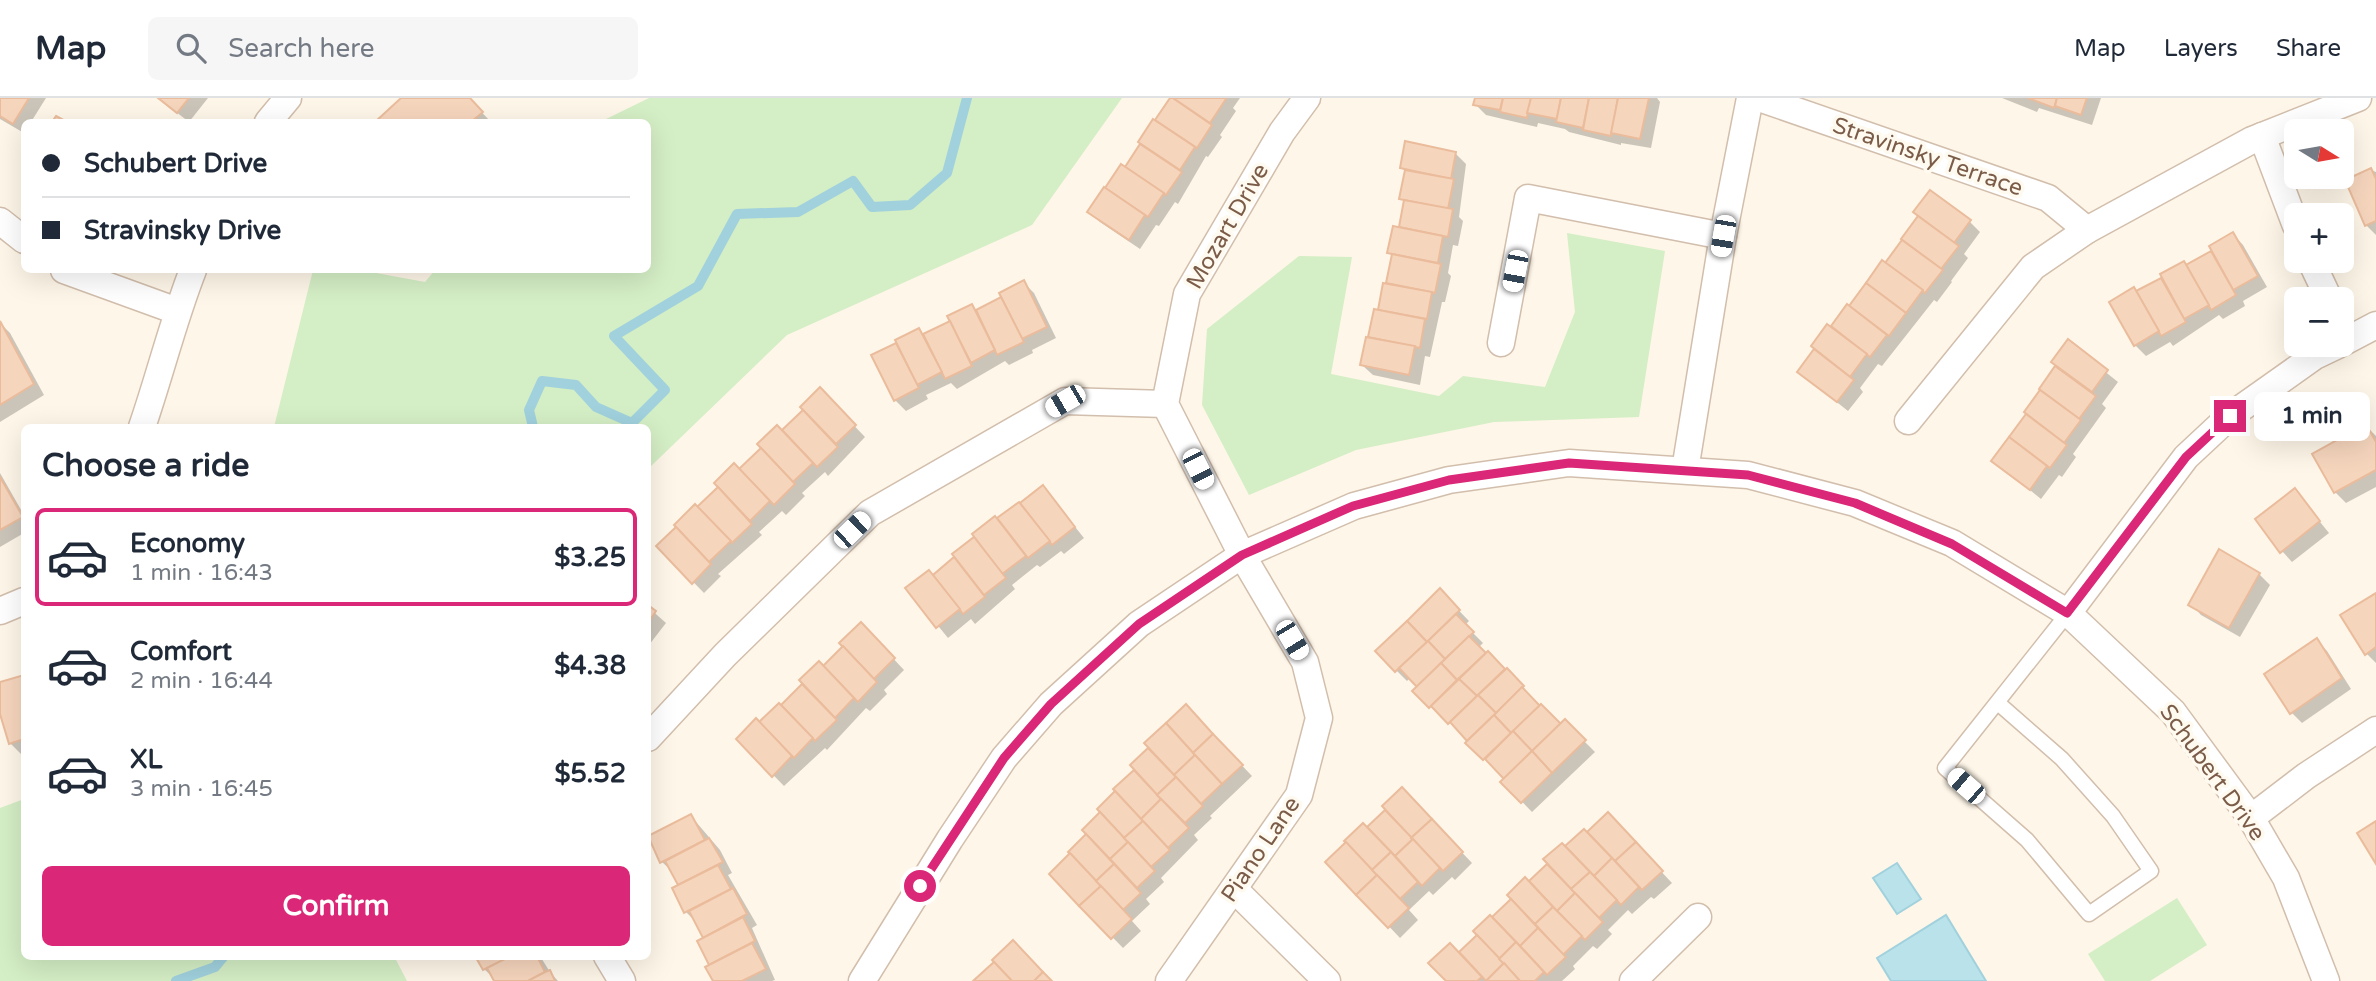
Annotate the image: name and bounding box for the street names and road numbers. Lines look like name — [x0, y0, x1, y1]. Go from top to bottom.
street label: Stravinsky Terrace — [1829, 111, 2026, 203]
street label: Mozart Drive — [1181, 159, 1275, 294]
street label: Schubert Drive — [2153, 699, 2271, 846]
street label: Piano Lane — [1215, 792, 1306, 908]

